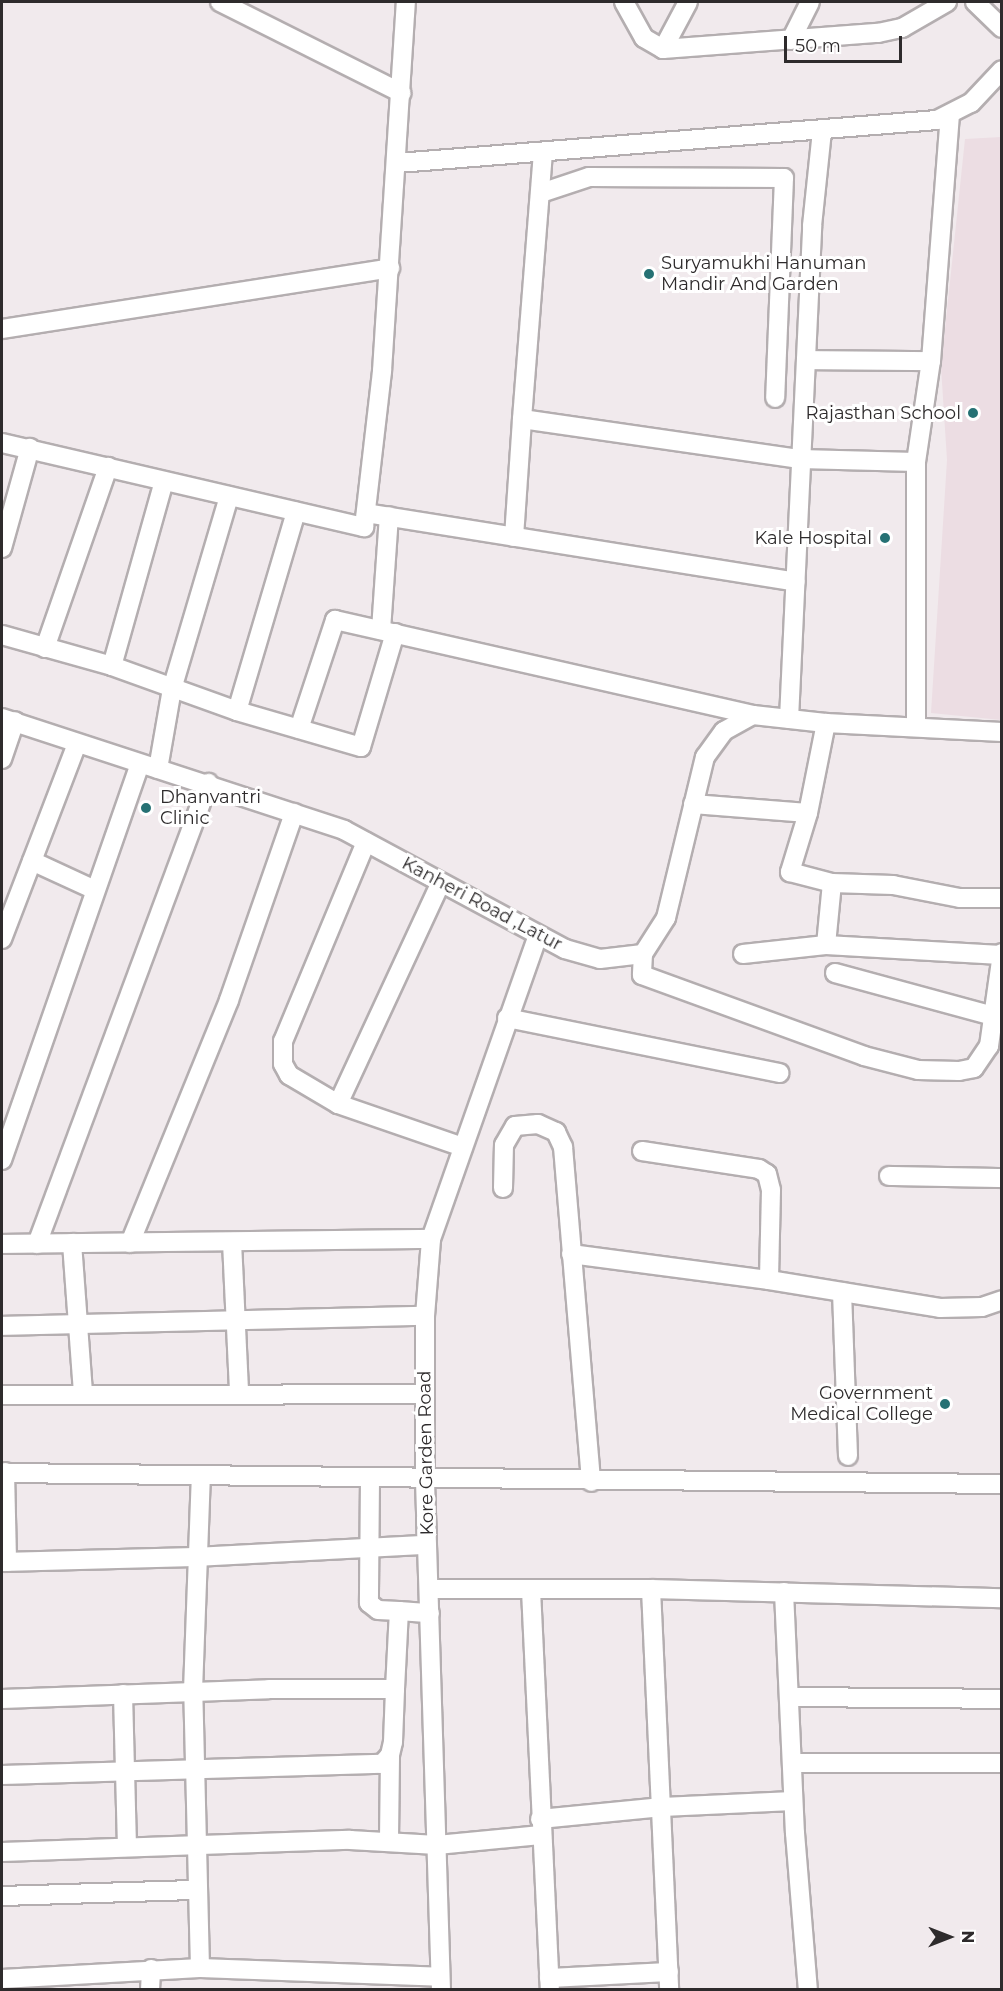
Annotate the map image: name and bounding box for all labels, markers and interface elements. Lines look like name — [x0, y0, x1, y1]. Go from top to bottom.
scale bar — [787, 24, 906, 62]
text: 50 m — [795, 35, 841, 57]
place label: Suryamukhi Hanuman Mandir And Garden — [661, 253, 866, 296]
marker: Suryamukhi Hanuman Mandir And Garden — [642, 267, 656, 281]
place label: Rajasthan School — [805, 402, 961, 424]
marker: Rajasthan School — [966, 406, 980, 420]
place label: Kale Hospital — [754, 527, 872, 549]
marker: Kale Hospital — [876, 529, 894, 547]
place label: Dhanvantri Clinic — [160, 787, 261, 830]
marker: Dhanvantri Clinic — [137, 799, 155, 817]
street label: Kanheri Road ,Latur — [398, 853, 566, 955]
street label: Kore Garden Road — [414, 1370, 438, 1536]
place label: Government Medical College — [790, 1383, 933, 1426]
marker: Government Medical College — [938, 1397, 952, 1411]
north arrow — [919, 1907, 979, 1967]
text: N — [958, 1931, 977, 1943]

